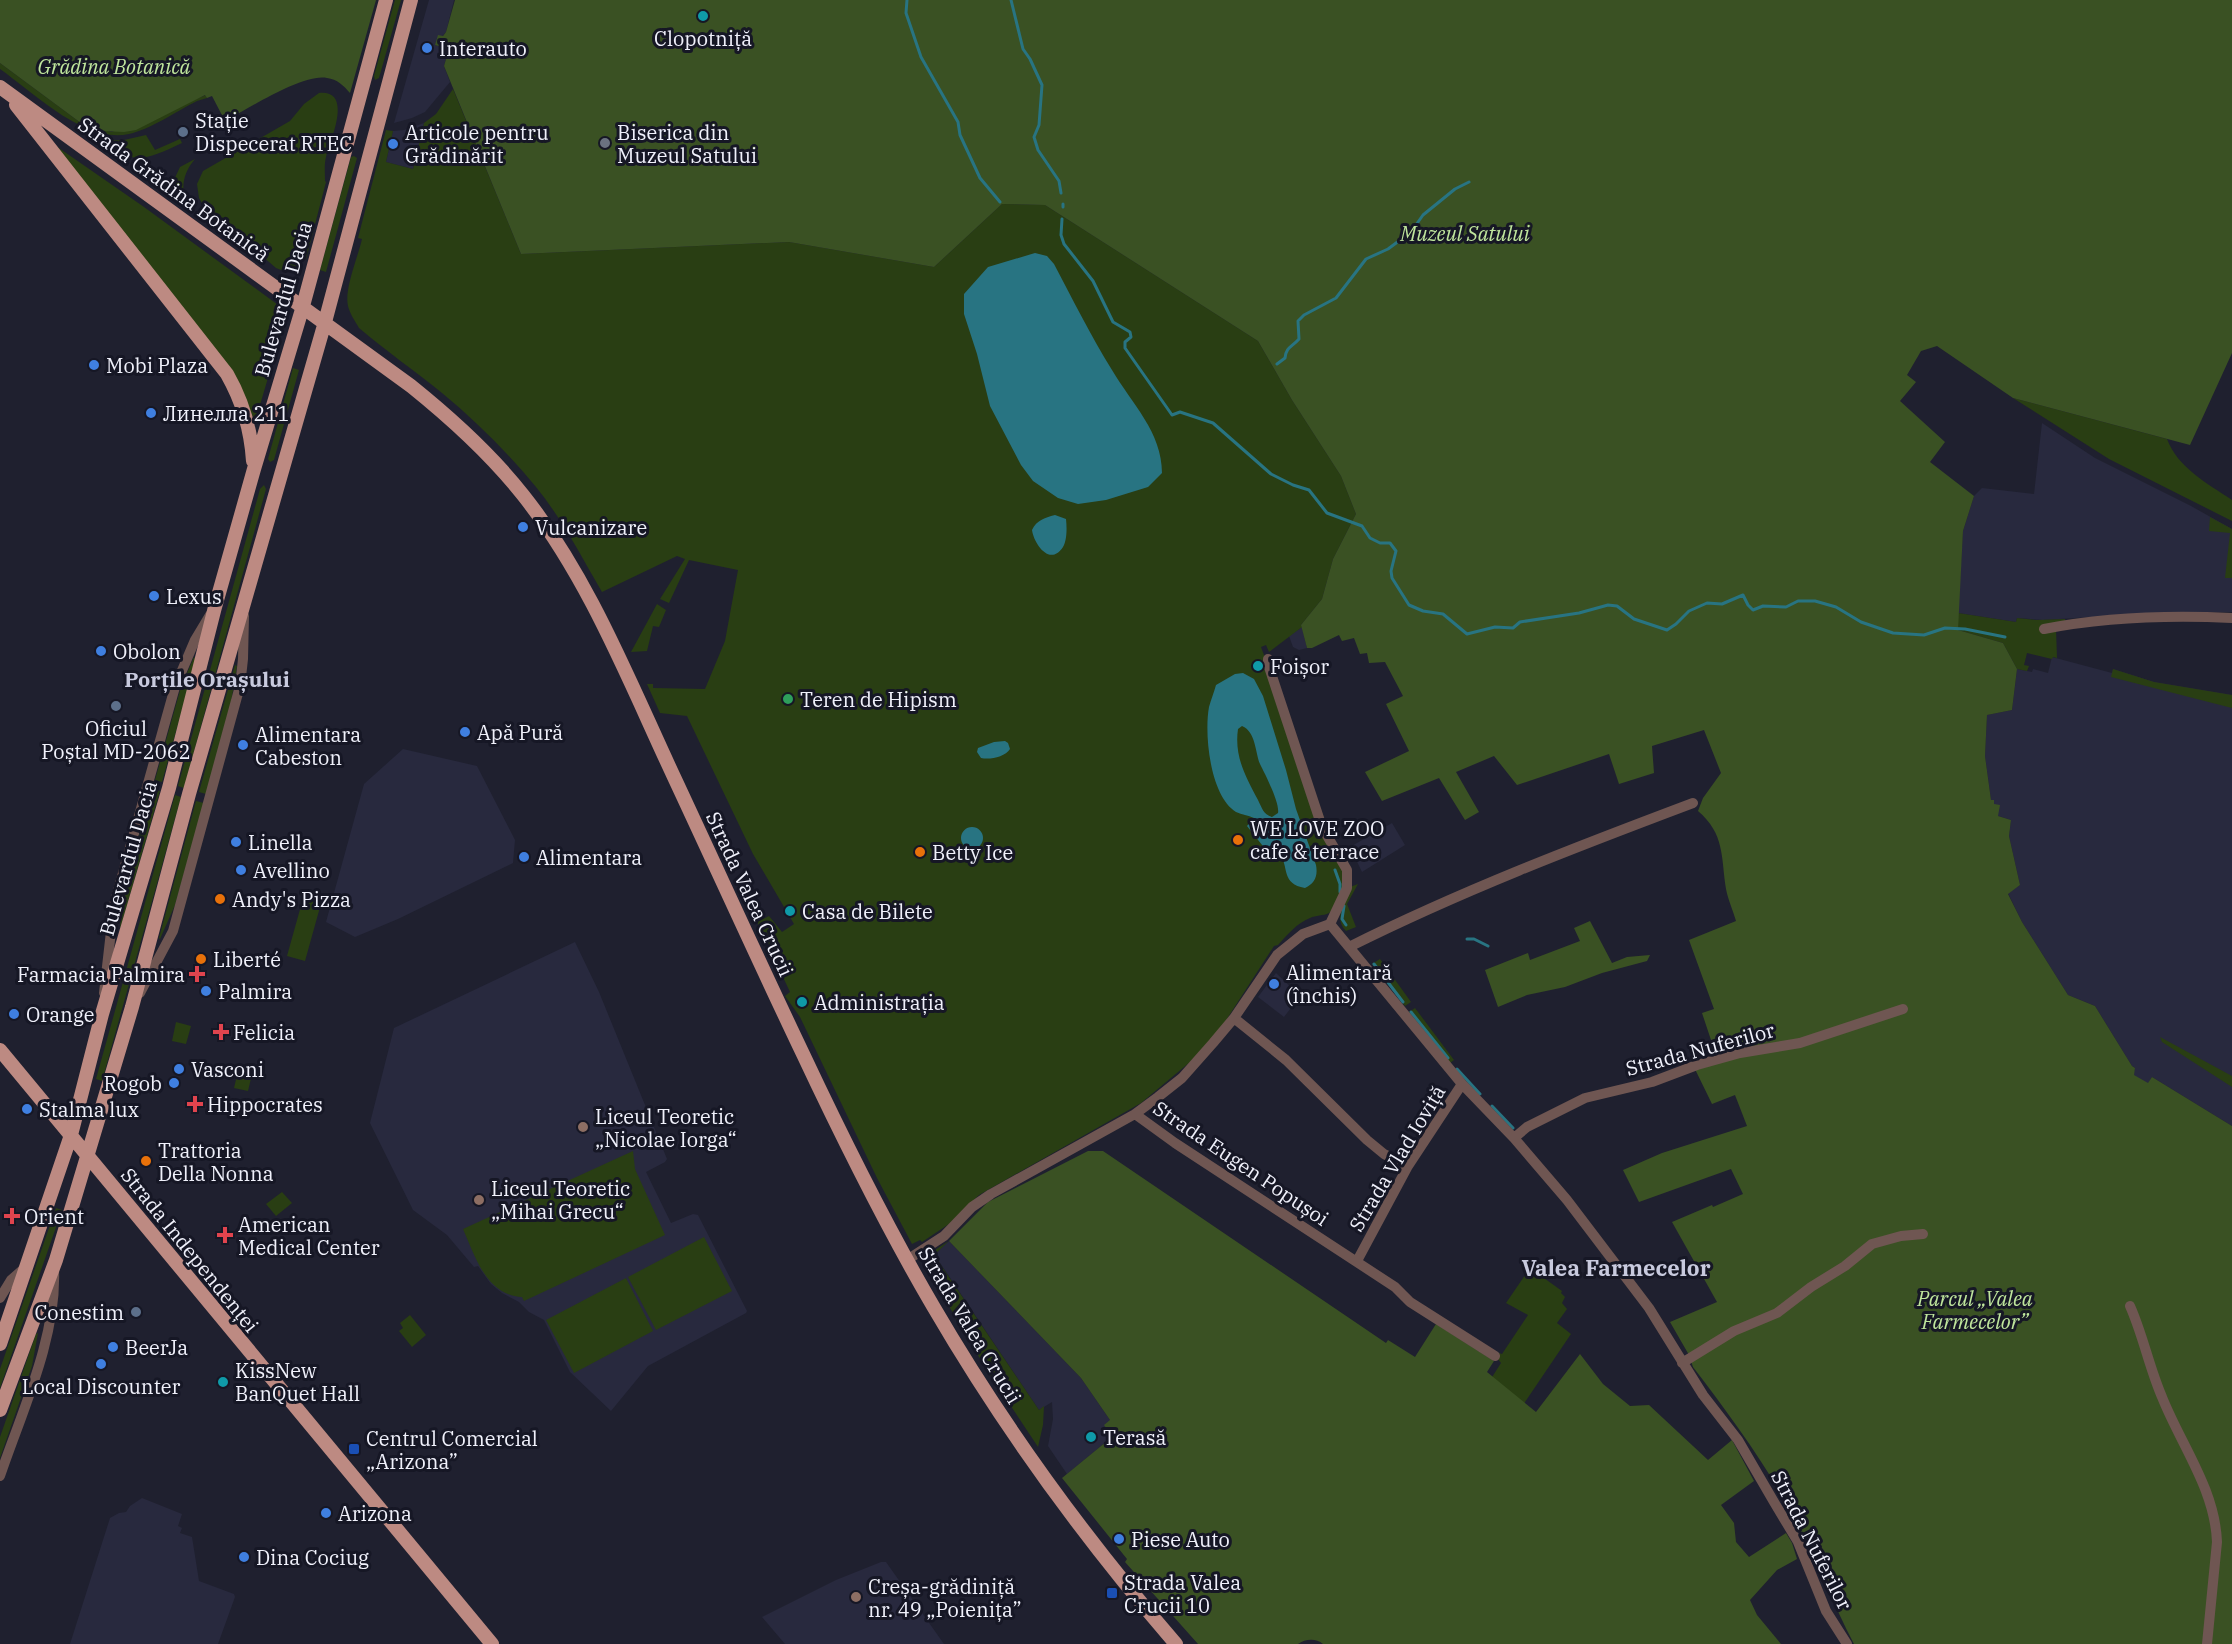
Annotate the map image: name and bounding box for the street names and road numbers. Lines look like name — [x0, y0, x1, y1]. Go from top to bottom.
street label: Strada Grădina Botanică — [73, 110, 275, 268]
street label: Bulevardul Dacia — [248, 218, 318, 380]
street label: Bulevardul Dacia — [93, 777, 163, 939]
street label: Strada Valea Crucii — [700, 807, 800, 981]
street label: Strada Nuferilor — [1623, 1016, 1778, 1082]
street label: Strada Vlad Ioviță — [1343, 1080, 1451, 1236]
street label: Strada Eugen Popușoi — [1148, 1094, 1334, 1232]
street label: Strada Independenței — [115, 1162, 265, 1338]
street label: Strada Valea Crucii — [912, 1241, 1028, 1409]
street label: Strada Nuferilor — [1765, 1466, 1859, 1614]

